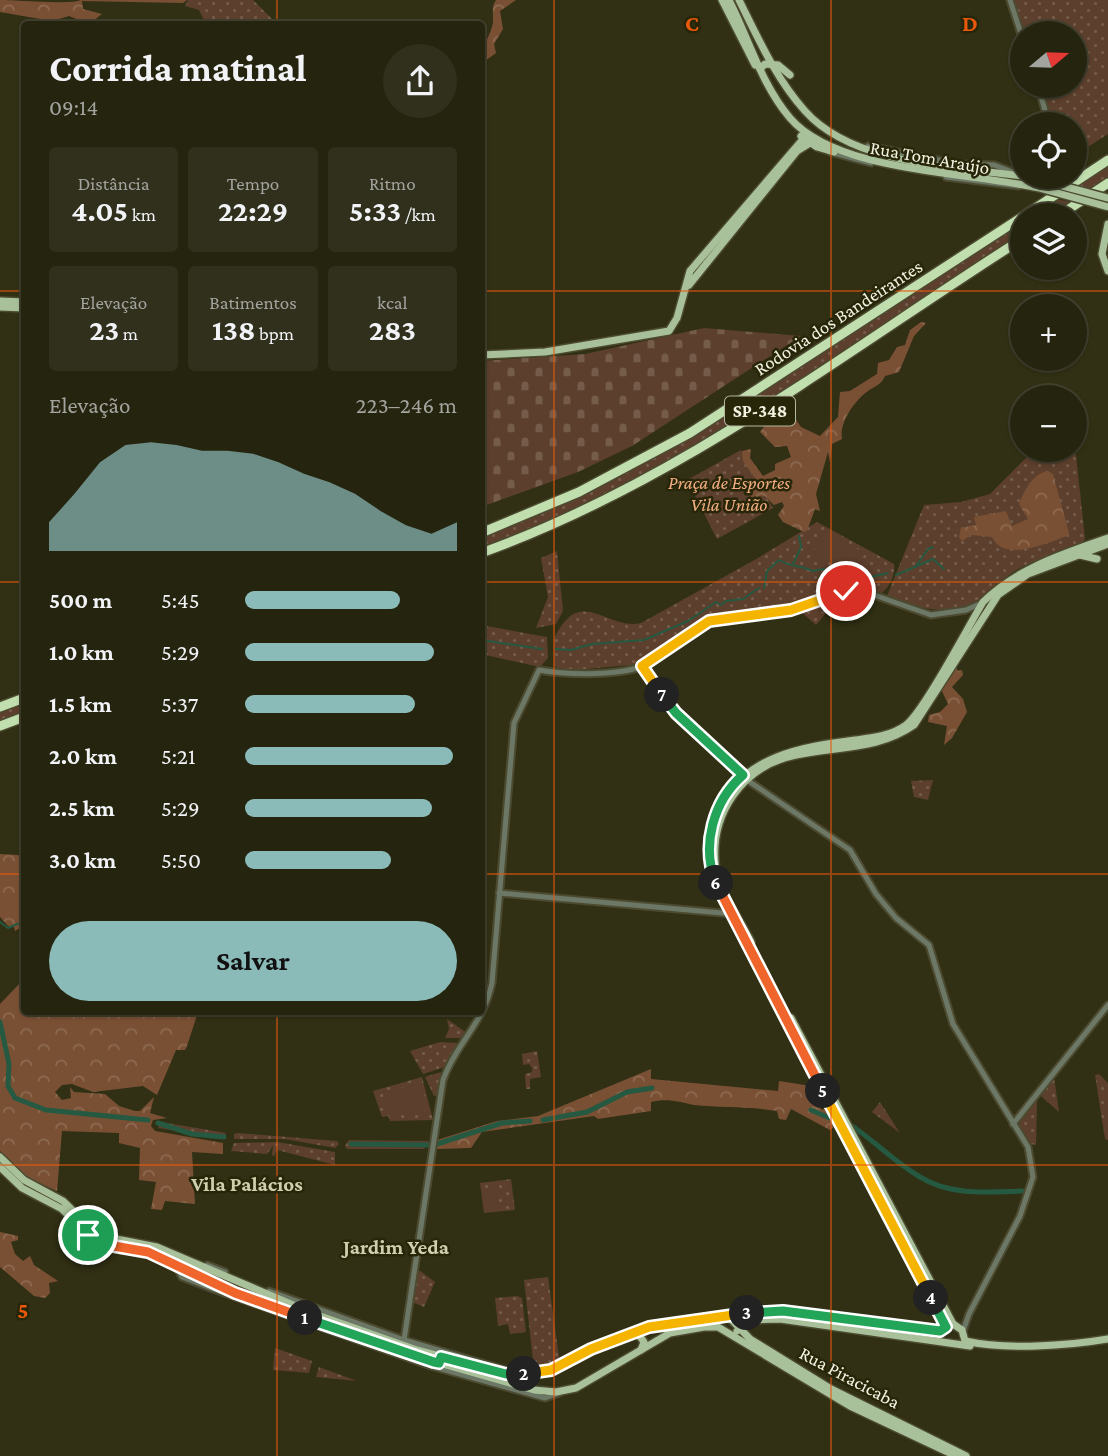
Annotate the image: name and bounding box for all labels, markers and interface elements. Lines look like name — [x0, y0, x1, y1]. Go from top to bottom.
text: C — [685, 10, 699, 36]
text: D — [962, 10, 978, 36]
north arrow — [1010, 21, 1087, 98]
map controls — [1010, 21, 1087, 462]
button: share — [383, 44, 457, 118]
text: Corrida matinal — [49, 47, 307, 89]
text: 09:14 — [49, 94, 98, 120]
button: locate — [1010, 112, 1087, 189]
street label: Rua Tom Araújo — [868, 137, 991, 179]
text: Distância — [78, 173, 150, 194]
text: Tempo — [227, 173, 279, 194]
text: Ritmo — [369, 173, 416, 194]
text: 4.05 — [71, 194, 128, 227]
text: 22:29 — [218, 194, 288, 227]
text: 5:33 — [349, 194, 401, 227]
button: layers — [1010, 203, 1087, 280]
text: km — [128, 204, 156, 225]
text: /km — [401, 204, 436, 225]
street label: Rodovia dos Bandeirantes — [750, 255, 926, 380]
text: Elevação — [80, 292, 147, 313]
text: Batimentos — [209, 292, 297, 313]
text: kcal — [377, 292, 408, 313]
button: + — [1010, 294, 1087, 371]
text: 23 — [89, 313, 119, 346]
text: 138 — [212, 313, 255, 346]
text: 283 — [369, 313, 416, 346]
text: m — [119, 323, 138, 344]
text: bpm — [255, 323, 294, 344]
button: − — [1010, 385, 1087, 462]
text: Elevação — [49, 392, 130, 418]
text: 223–246 m — [356, 392, 457, 418]
road number: SP-348 — [725, 396, 795, 426]
park label: Praça de Esportes Vila União — [668, 472, 790, 515]
pin — [816, 561, 876, 621]
icon: check — [827, 572, 865, 610]
text: 500 m — [49, 587, 112, 613]
text: 5:45 — [161, 587, 200, 613]
text: 1.0 km — [49, 639, 114, 665]
text: 5:29 — [161, 639, 200, 665]
pin: 7 — [644, 678, 680, 712]
text: 7 — [657, 684, 666, 705]
text: 1.5 km — [49, 691, 112, 717]
text: 5:37 — [161, 691, 198, 717]
text: 2.0 km — [49, 743, 117, 769]
text: 5:21 — [161, 743, 196, 769]
text: 2.5 km — [49, 795, 115, 821]
text: 5:29 — [161, 795, 200, 821]
text: 3.0 km — [49, 847, 116, 873]
text: 5:50 — [161, 847, 201, 873]
pin: 6 — [698, 866, 734, 900]
text: 6 — [710, 872, 721, 893]
button: Salvar — [49, 921, 457, 1001]
pin: 5 — [806, 1074, 840, 1108]
text: 5 — [818, 1080, 827, 1101]
district label: Vila Palácios — [190, 1172, 303, 1196]
pin — [58, 1205, 118, 1265]
icon: arrive — [69, 1216, 107, 1254]
district label: Jardim Yeda — [341, 1235, 450, 1259]
pin: 4 — [914, 1280, 948, 1316]
text: 4 — [925, 1287, 936, 1308]
pin: 3 — [730, 1296, 764, 1330]
text: 5 — [17, 1297, 29, 1323]
pin: 1 — [288, 1300, 322, 1336]
text: 3 — [742, 1302, 751, 1323]
text: 1 — [301, 1307, 308, 1328]
street label: Rua Piracicaba — [796, 1342, 904, 1413]
pin: 2 — [506, 1356, 542, 1392]
text: 2 — [519, 1363, 528, 1384]

